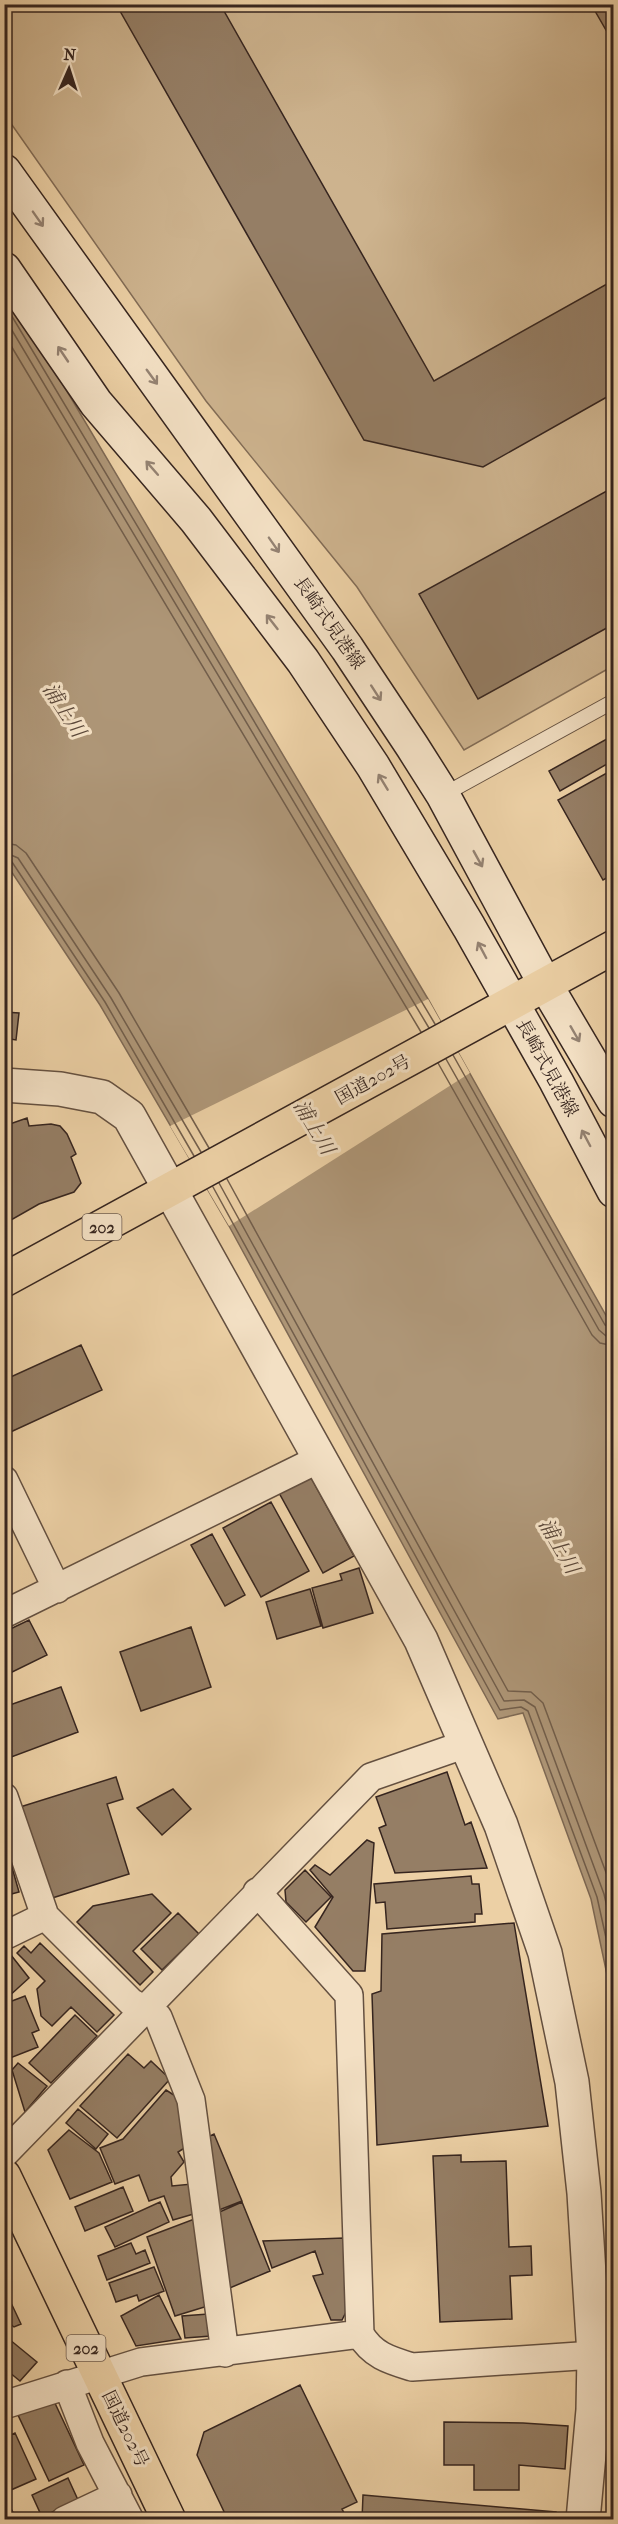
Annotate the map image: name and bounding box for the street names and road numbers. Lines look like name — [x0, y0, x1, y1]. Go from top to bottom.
street label: 長崎式見港線 — [289, 573, 369, 673]
street label: 長崎式見港線 — [512, 1016, 582, 1120]
street label: 国道202号 — [332, 1051, 414, 1109]
road number: 202 — [82, 1214, 122, 1240]
road number: 202 — [66, 2335, 106, 2361]
street label: 国道202号 — [97, 2387, 153, 2471]

